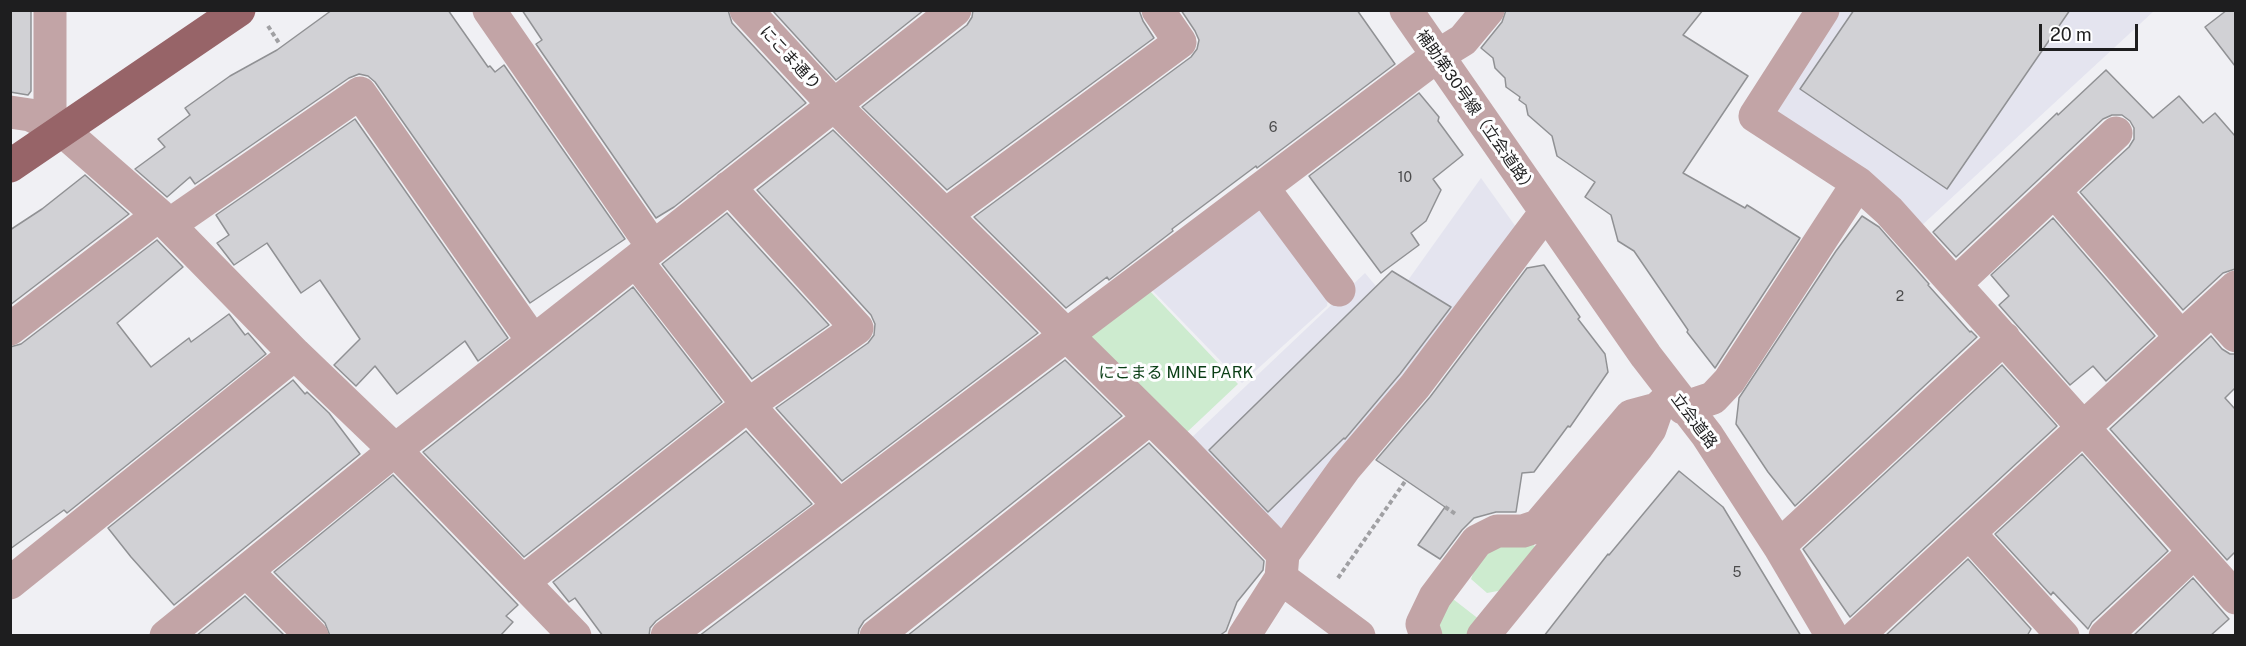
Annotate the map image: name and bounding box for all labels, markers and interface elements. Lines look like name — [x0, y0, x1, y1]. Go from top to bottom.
scale bar — [2042, 12, 2141, 50]
street label: にこま通り — [756, 22, 824, 94]
text: 20 m — [2050, 24, 2092, 45]
street label: 補助第30号線（立会道路） — [1412, 26, 1540, 198]
house number: 6 — [1269, 120, 1277, 136]
house number: 10 — [1398, 170, 1412, 186]
house number: 2 — [1896, 289, 1904, 305]
park label: にこまる MINE PARK — [1099, 363, 1253, 383]
street label: 立会道路 — [1667, 390, 1721, 452]
house number: 5 — [1733, 565, 1741, 581]

